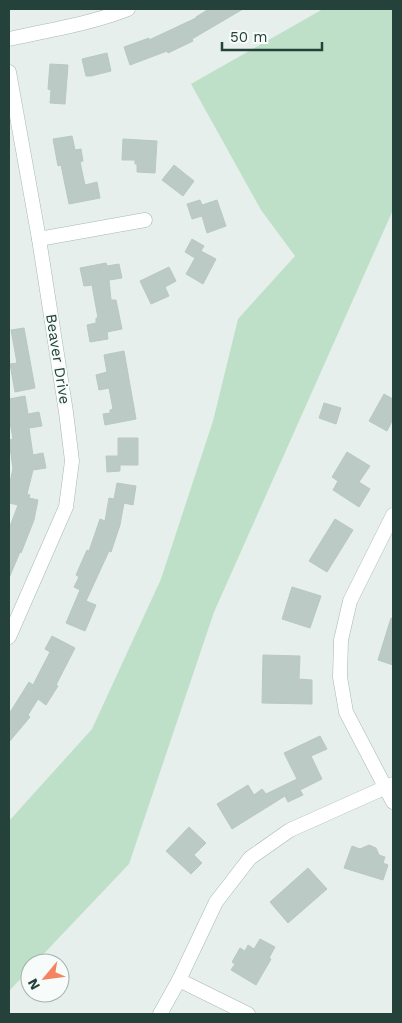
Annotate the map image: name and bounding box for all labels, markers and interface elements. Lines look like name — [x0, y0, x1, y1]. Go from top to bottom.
scale bar — [222, 20, 322, 52]
text: 50 m — [230, 28, 267, 46]
street label: Beaver Drive — [42, 312, 74, 406]
north arrow — [20, 953, 70, 1003]
text: N — [24, 976, 43, 993]

